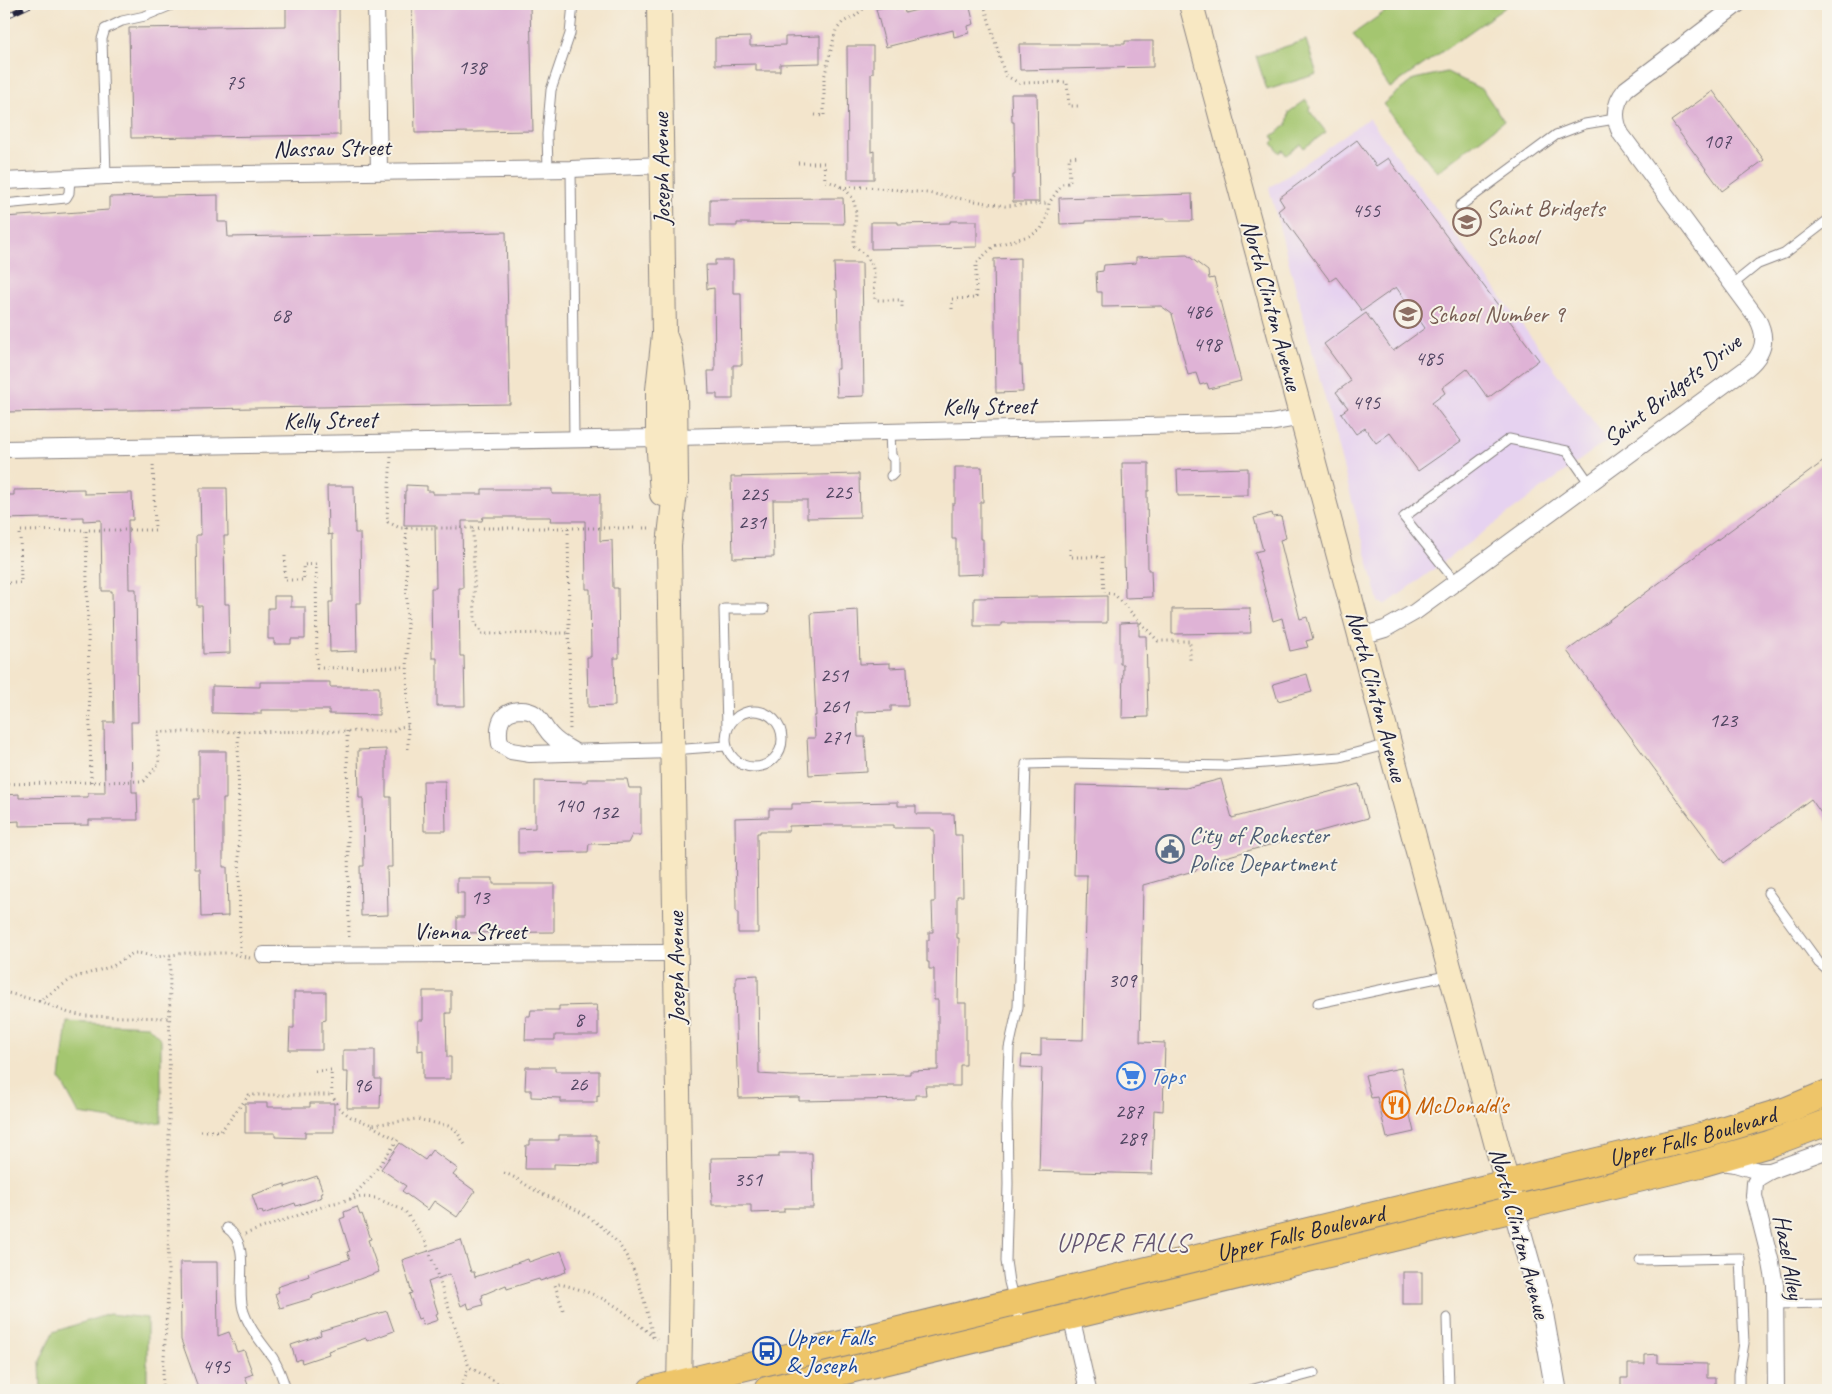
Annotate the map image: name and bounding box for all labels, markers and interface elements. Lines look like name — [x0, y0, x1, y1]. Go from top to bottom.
house number: 138 — [458, 54, 489, 80]
house number: 75 — [226, 69, 246, 95]
street label: Joseph Avenue — [645, 110, 677, 227]
house number: 107 — [1703, 128, 1733, 154]
street label: Nassau Street — [273, 132, 393, 164]
place label: Saint Bridgets School — [1486, 193, 1607, 251]
house number: 455 — [1352, 197, 1382, 223]
school or university icon: Saint Bridgets School — [1452, 207, 1482, 237]
street label: North Clinton Avenue — [1235, 216, 1310, 396]
house number: 486 — [1184, 298, 1213, 324]
school or university icon: School Number 9 — [1393, 299, 1423, 329]
place label: School Number 9 — [1427, 299, 1567, 329]
house number: 68 — [272, 302, 293, 328]
street label: Saint Bridgets Drive — [1597, 325, 1749, 453]
house number: 498 — [1193, 331, 1224, 357]
house number: 485 — [1415, 345, 1445, 371]
house number: 495 — [1352, 389, 1382, 415]
street label: Kelly Street — [942, 390, 1039, 422]
street label: Kelly Street — [283, 404, 380, 436]
house number: 225 — [824, 479, 854, 505]
house number: 225 — [740, 481, 770, 507]
house number: 231 — [738, 509, 768, 535]
street label: North Clinton Avenue — [1340, 607, 1415, 787]
house number: 251 — [820, 662, 850, 688]
house number: 261 — [821, 693, 851, 719]
house number: 123 — [1709, 707, 1739, 733]
house number: 271 — [822, 724, 852, 750]
house number: 140 — [555, 792, 585, 818]
house number: 132 — [590, 799, 620, 825]
place label: City of Rochester Police Department — [1189, 820, 1338, 878]
public building icon: City of Rochester Police Department — [1155, 834, 1185, 864]
house number: 13 — [471, 884, 491, 910]
street label: Joseph Avenue — [660, 909, 692, 1026]
street label: Vienna Street — [413, 916, 529, 946]
house number: 309 — [1108, 967, 1138, 993]
house number: 8 — [574, 1006, 586, 1032]
supermarket icon: Tops — [1116, 1061, 1146, 1091]
place label: Tops — [1150, 1061, 1186, 1091]
house number: 26 — [569, 1071, 588, 1097]
house number: 96 — [353, 1072, 372, 1098]
restaurant icon: McDonald's — [1381, 1090, 1411, 1120]
place label: McDonald's — [1415, 1090, 1511, 1120]
house number: 287 — [1115, 1098, 1145, 1124]
street label: Upper Falls Boulevard — [1606, 1098, 1783, 1173]
house number: 289 — [1118, 1125, 1148, 1151]
street label: North Clinton Avenue — [1483, 1144, 1558, 1324]
house number: 351 — [734, 1166, 764, 1192]
street label: Upper Falls Boulevard — [1213, 1197, 1391, 1268]
street label: Hazel Alley — [1767, 1212, 1811, 1303]
district label: UPPER FALLS — [1057, 1227, 1193, 1259]
place label: Upper Falls & Joseph — [786, 1322, 876, 1380]
bus stop icon: Upper Falls & Joseph — [752, 1336, 782, 1366]
house number: 495 — [202, 1353, 232, 1379]

